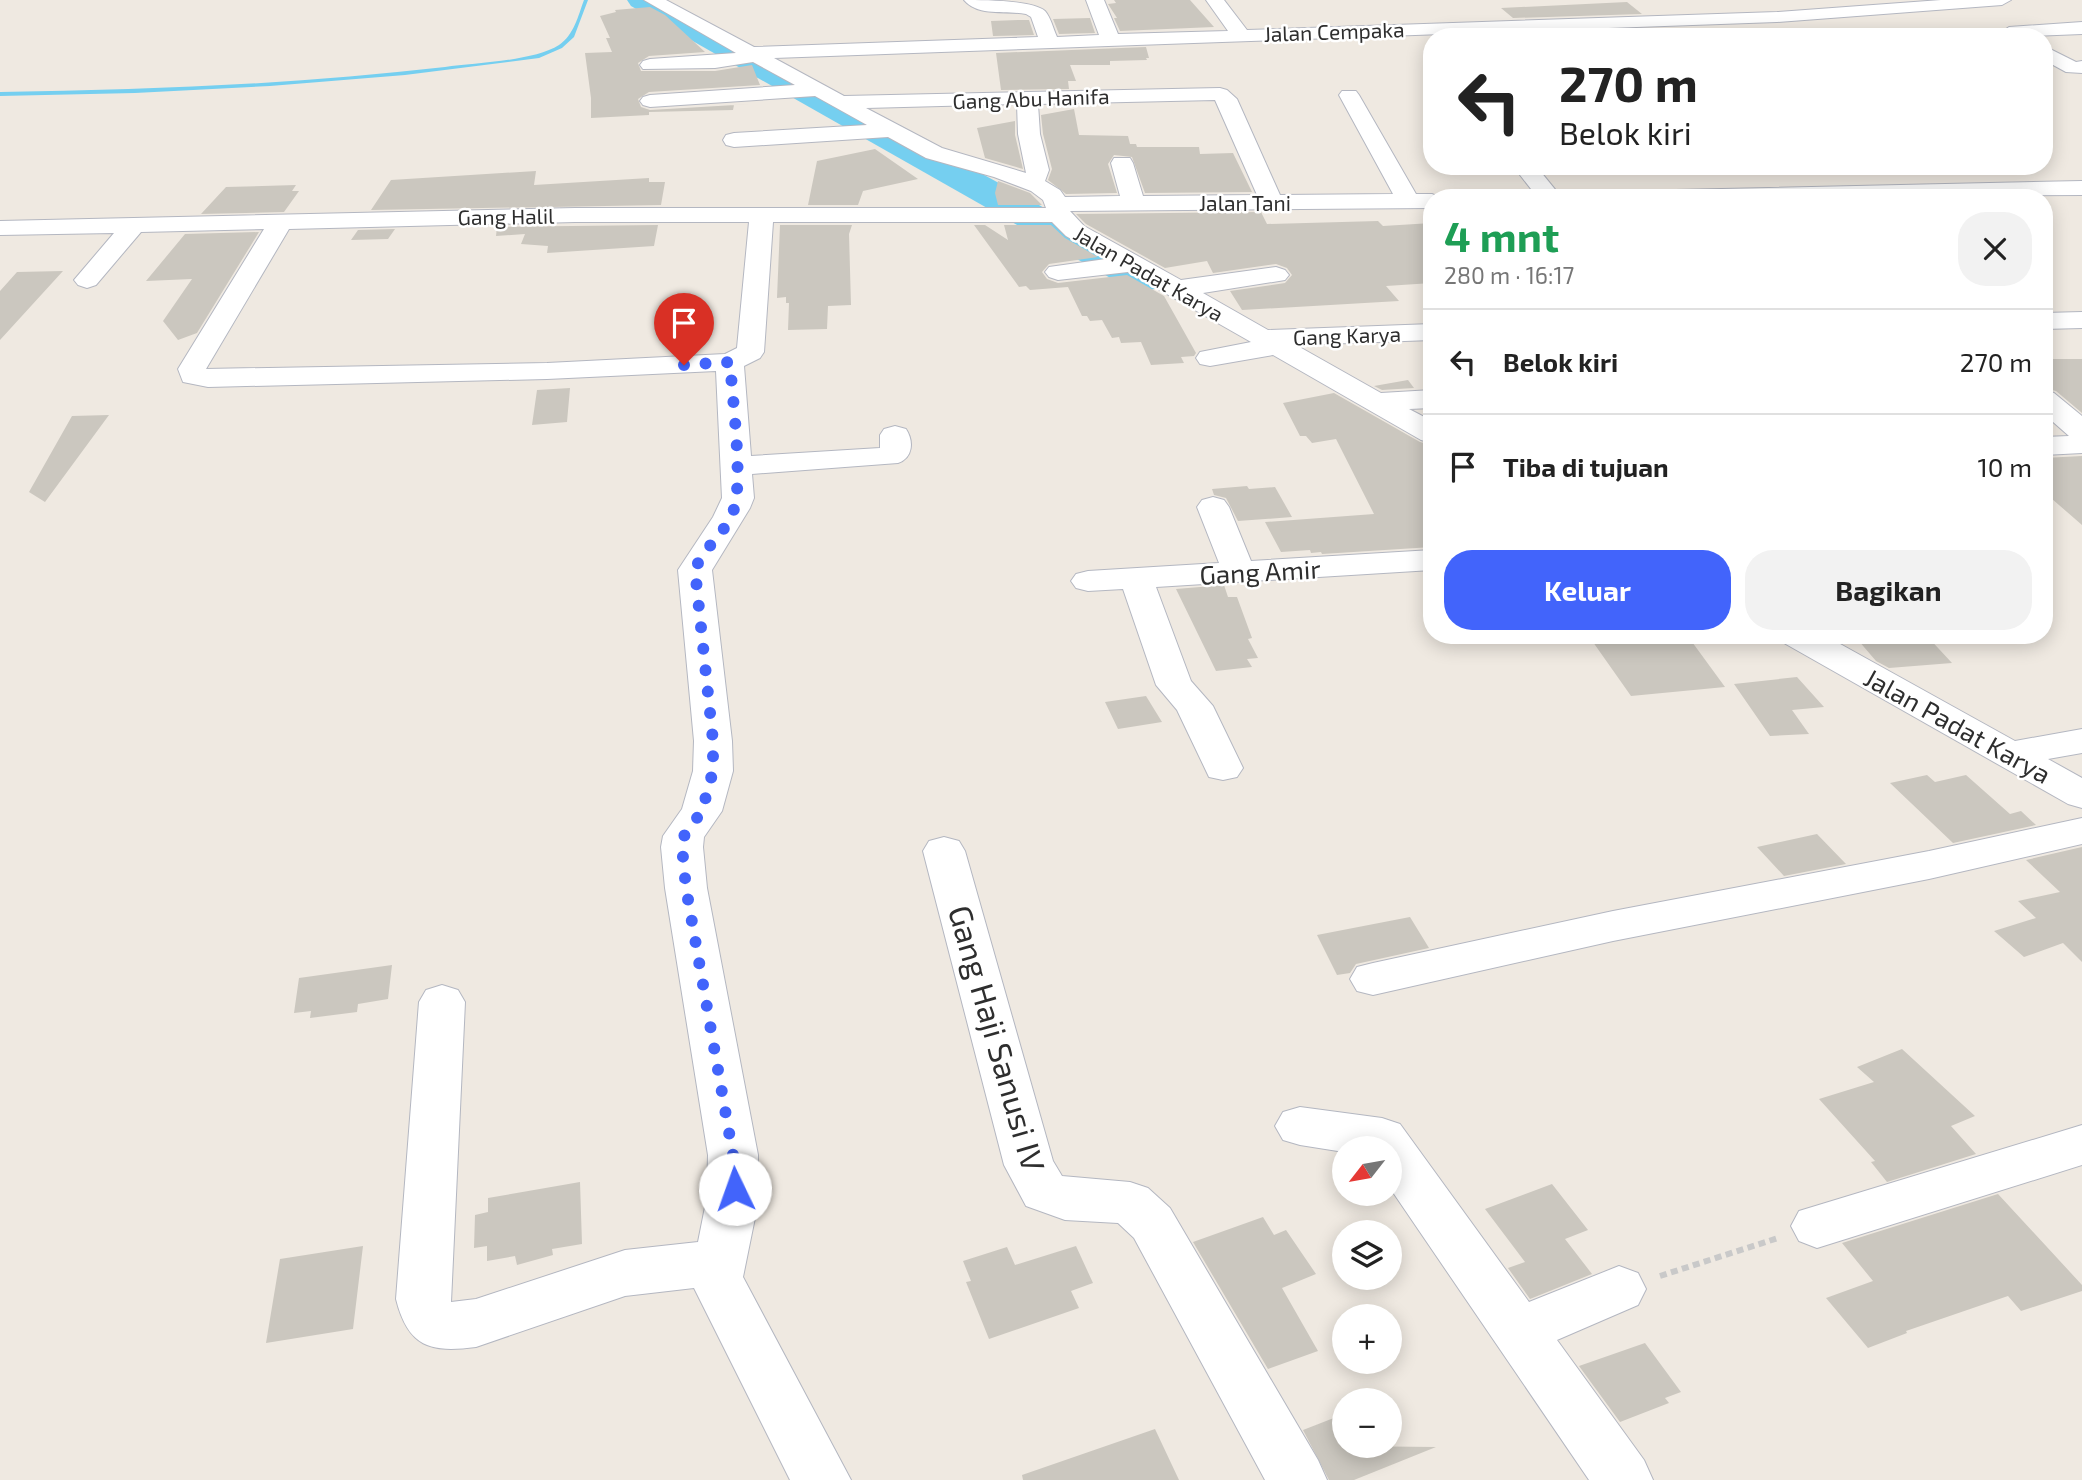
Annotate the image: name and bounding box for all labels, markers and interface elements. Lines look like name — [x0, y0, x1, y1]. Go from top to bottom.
street label: Jalan Cempaka — [1263, 16, 1405, 46]
text: 270 m — [1559, 53, 1698, 112]
icon: left — [1444, 56, 1535, 147]
street label: Gang Abu Hanifa — [952, 83, 1110, 113]
text: Belok kiri — [1559, 113, 1692, 151]
street label: Jalan Tani — [1199, 190, 1291, 215]
street label: Gang Halil — [458, 203, 555, 229]
text: 4 mnt — [1444, 210, 1559, 260]
button: close — [1958, 212, 2032, 286]
street label: Jalan Padat Karya — [1070, 220, 1228, 326]
text: 280 m · 16:17 — [1444, 261, 1574, 289]
pin — [654, 293, 714, 365]
icon: arrive — [665, 304, 703, 342]
street label: Gang Karya — [1292, 321, 1402, 349]
icon: left — [1444, 343, 1482, 381]
text: Belok kiri — [1503, 346, 1618, 377]
text: 270 m — [1960, 346, 2032, 377]
icon: arrive — [1444, 448, 1482, 486]
text: Tiba di tujuan — [1503, 451, 1669, 482]
text: 10 m — [1977, 451, 2032, 482]
button: Keluar — [1444, 550, 1731, 630]
button: Bagikan — [1745, 550, 2032, 630]
street label: Gang Amir — [1199, 552, 1321, 590]
street label: Jalan Padat Karya — [1859, 661, 2057, 789]
street label: Gang Haji Sanusi IV — [941, 901, 1054, 1176]
north arrow — [1332, 1136, 1402, 1206]
map controls — [1332, 1136, 1402, 1458]
position arrow — [698, 1152, 772, 1226]
button: layers — [1332, 1220, 1402, 1290]
button: + — [1332, 1304, 1402, 1374]
button: − — [1332, 1388, 1402, 1458]

